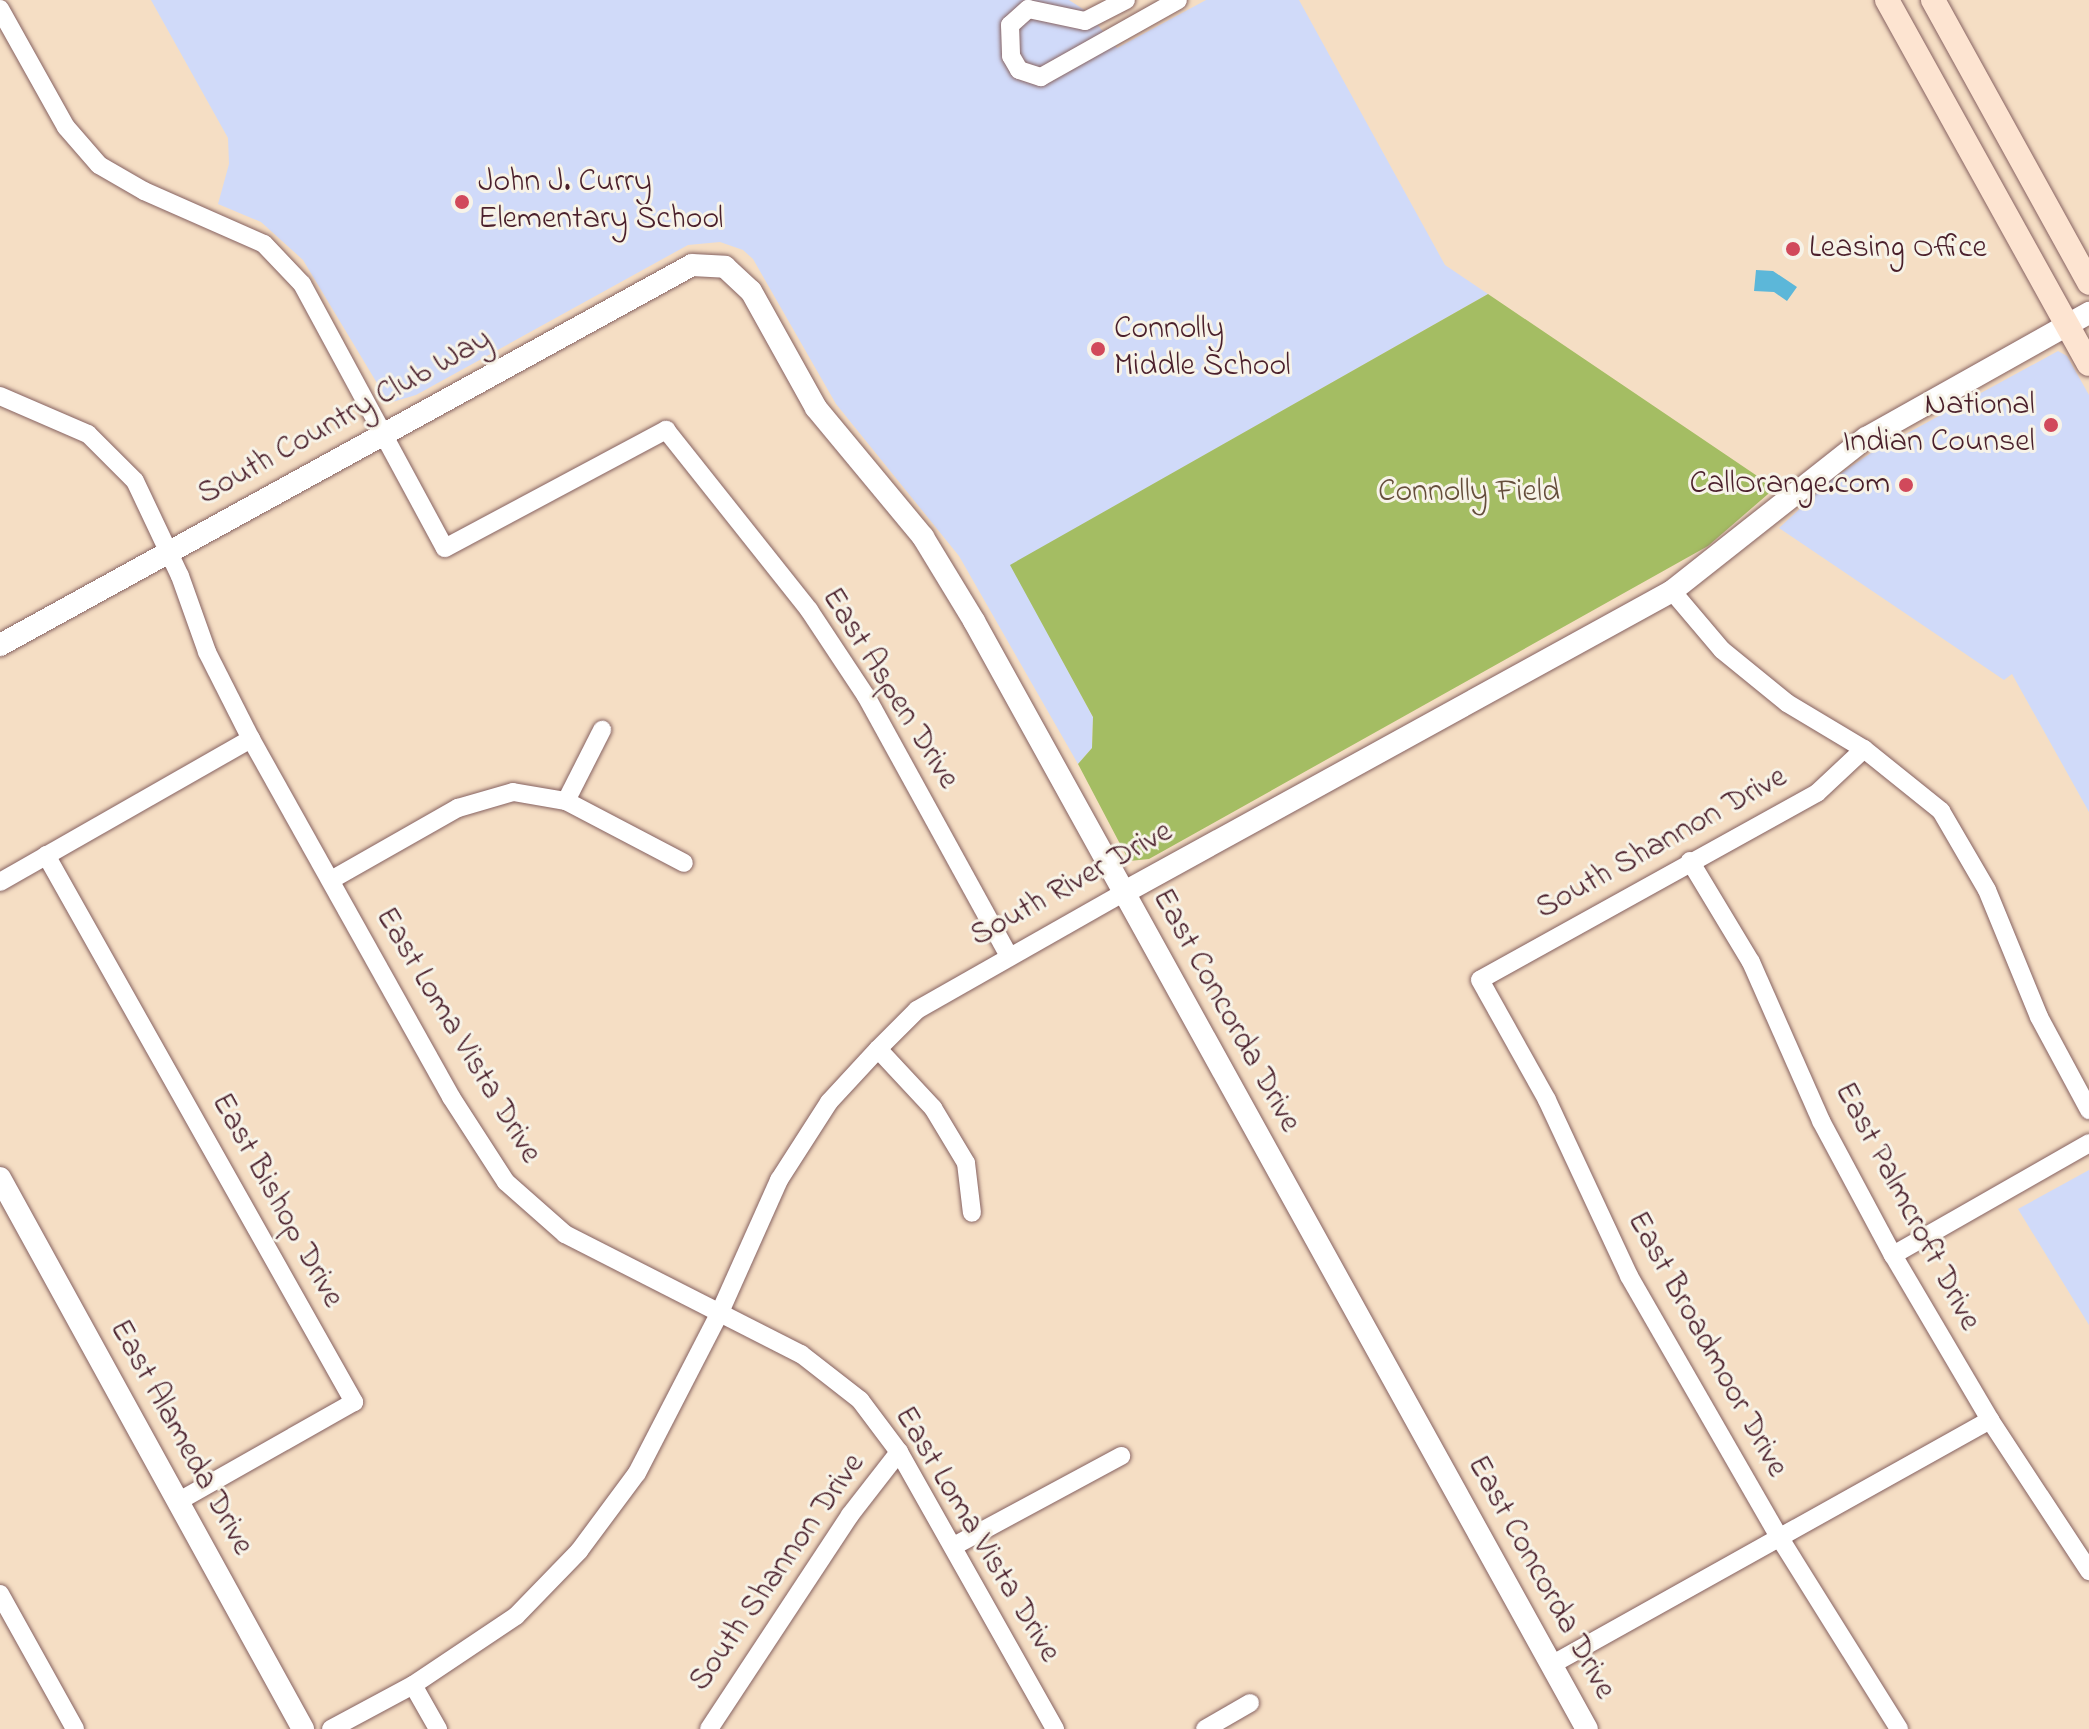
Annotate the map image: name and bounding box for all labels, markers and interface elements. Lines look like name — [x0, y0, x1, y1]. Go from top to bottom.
place label: John J. Curry Elementary School — [478, 165, 723, 240]
marker: John J. Curry Elementary School — [453, 193, 471, 211]
place label: Leasing Office — [1809, 230, 1987, 268]
marker: Leasing Office — [1784, 240, 1802, 258]
place label: Connolly Middle School — [1114, 312, 1291, 387]
street label: South Country Club Way — [191, 321, 499, 515]
marker: Connolly Middle School — [1089, 340, 1107, 358]
place label: National Indian Counsel — [1843, 388, 2035, 463]
marker: National Indian Counsel — [2042, 416, 2060, 434]
place label: CallOrange.com — [1689, 466, 1890, 504]
park label: Connolly Field — [1378, 474, 1560, 512]
marker: CallOrange.com — [1897, 476, 1915, 494]
street label: East Aspen Drive — [812, 581, 966, 797]
street label: South Shannon Drive — [1530, 759, 1794, 929]
street label: South River Drive — [964, 814, 1180, 956]
street label: East Concorda Drive — [1142, 883, 1308, 1139]
street label: East Loma Vista Drive — [365, 901, 549, 1171]
street label: East Palmcroft Drive — [1824, 1076, 1988, 1338]
street label: East Bishop Drive — [201, 1087, 351, 1315]
street label: East Broadmoor Drive — [1617, 1205, 1795, 1485]
street label: East Alameda Drive — [99, 1314, 261, 1562]
street label: East Loma Vista Drive — [884, 1400, 1068, 1670]
street label: South Shannon Drive — [682, 1447, 874, 1699]
street label: East Concorda Drive — [1457, 1450, 1623, 1706]

